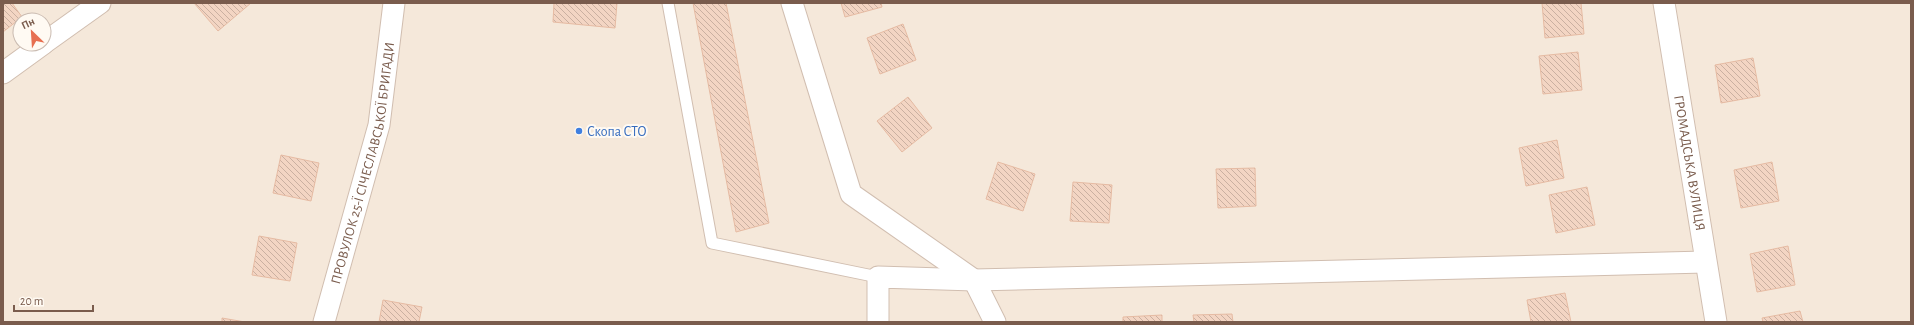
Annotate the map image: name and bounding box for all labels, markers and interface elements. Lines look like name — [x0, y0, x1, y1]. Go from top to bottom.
north arrow — [12, 12, 52, 52]
text: Пн — [20, 16, 36, 31]
street label: ПРОВУЛОК 25-Ї СІЧЕСЛАВСЬКОЇ БРИГАДИ — [329, 41, 397, 286]
street label: ГРОМАДСЬКА ВУЛИЦЯ — [1671, 94, 1707, 232]
place label: Скопа СТО — [587, 125, 647, 139]
marker: Скопа СТО — [574, 126, 584, 136]
scale bar — [14, 287, 93, 313]
text: 20 m — [20, 295, 43, 307]

